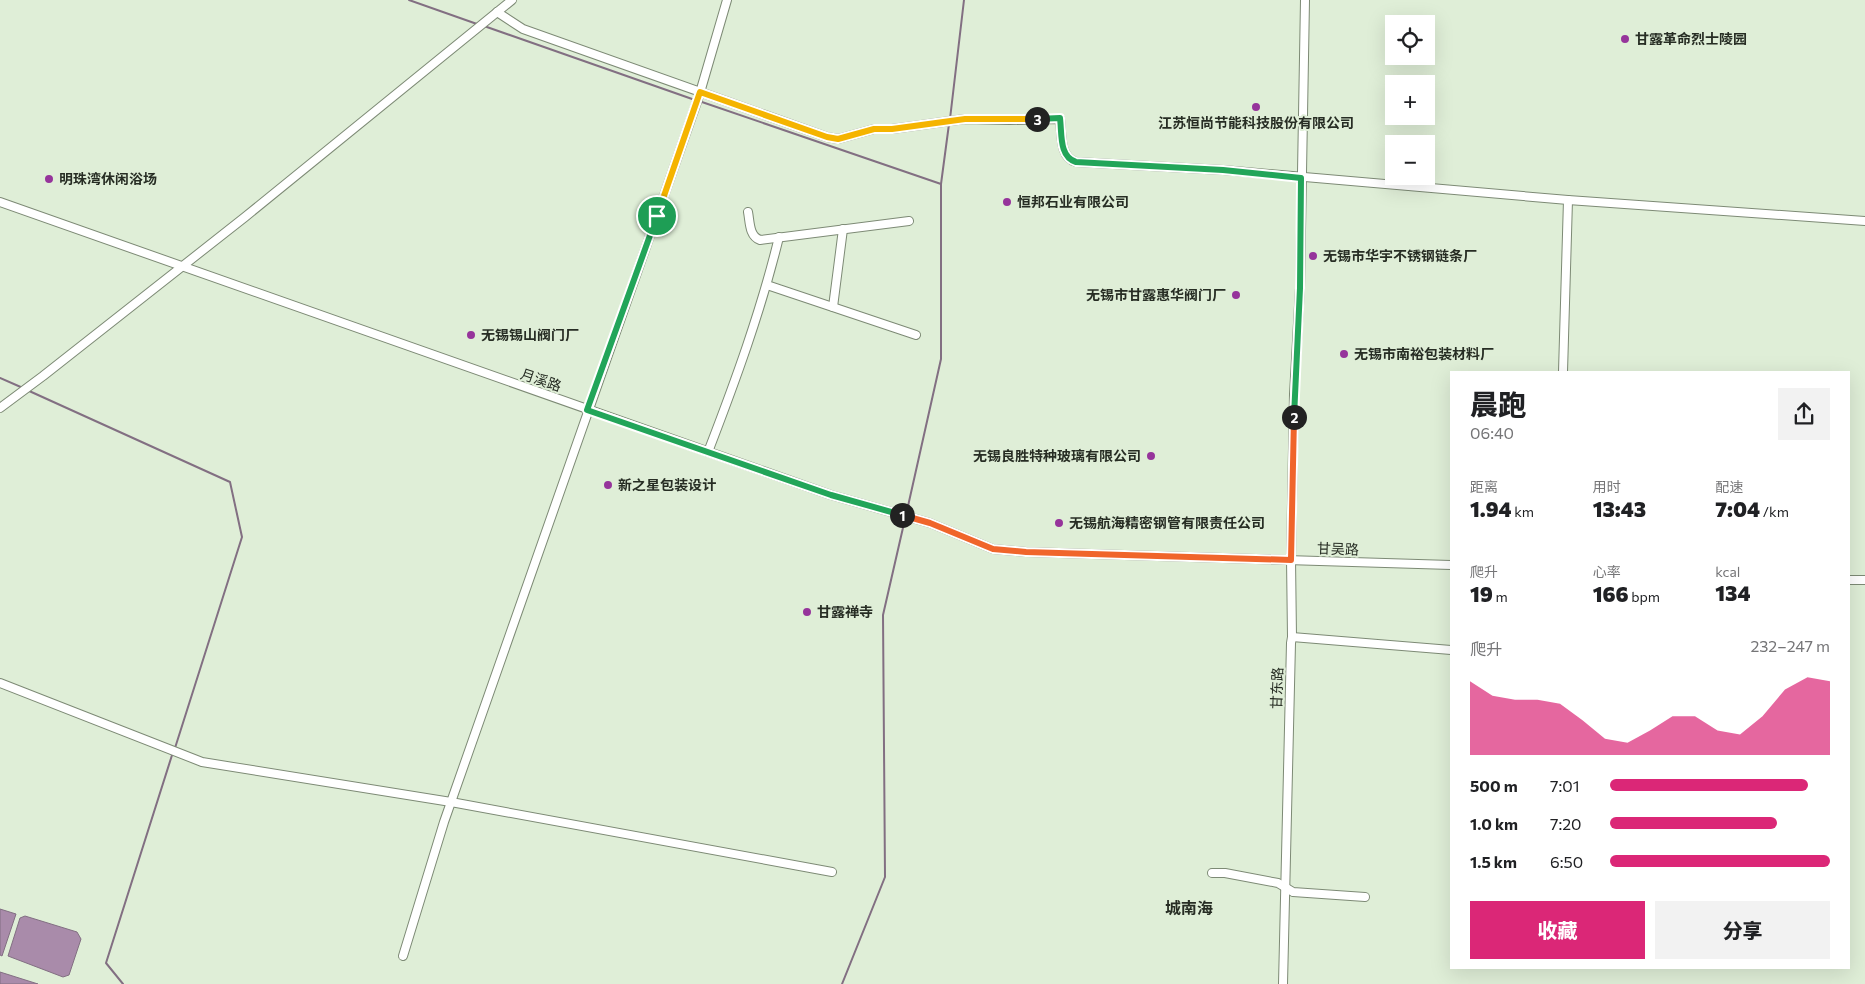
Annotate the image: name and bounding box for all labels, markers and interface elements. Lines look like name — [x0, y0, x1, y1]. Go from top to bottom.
map controls — [1385, 15, 1435, 185]
button: locate — [1385, 15, 1435, 65]
place label: 甘露革命烈士陵园 — [1635, 30, 1747, 47]
marker: 甘露革命烈士陵园 — [1619, 33, 1631, 45]
button: + — [1385, 75, 1435, 125]
marker: 江苏恒尚节能科技股份有限公司 — [1250, 101, 1262, 113]
pin: 3 — [1024, 106, 1050, 132]
text: 3 — [1033, 111, 1042, 128]
place label: 江苏恒尚节能科技股份有限公司 — [1158, 114, 1354, 131]
button: − — [1385, 135, 1435, 185]
place label: 明珠湾休闲浴场 — [59, 170, 157, 187]
marker: 明珠湾休闲浴场 — [43, 173, 55, 185]
place label: 恒邦石业有限公司 — [1017, 193, 1129, 210]
pin — [636, 195, 678, 237]
marker: 恒邦石业有限公司 — [1001, 196, 1013, 208]
icon: arrive — [643, 202, 671, 230]
place label: 无锡市华宇不锈钢链条厂 — [1323, 247, 1477, 264]
marker: 无锡市华宇不锈钢链条厂 — [1307, 250, 1319, 262]
place label: 无锡市甘露惠华阀门厂 — [1086, 286, 1226, 303]
marker: 无锡市甘露惠华阀门厂 — [1230, 289, 1242, 301]
place label: 无锡锡山阀门厂 — [481, 326, 579, 343]
marker: 无锡锡山阀门厂 — [465, 329, 477, 341]
place label: 无锡市南裕包装材料厂 — [1354, 345, 1494, 362]
marker: 无锡市南裕包装材料厂 — [1338, 348, 1350, 360]
street label: 月溪路 — [519, 365, 564, 394]
text: 晨跑 — [1470, 387, 1526, 421]
button: share — [1778, 388, 1830, 440]
pin: 2 — [1282, 404, 1306, 430]
text: 2 — [1291, 409, 1298, 426]
text: 06:40 — [1470, 423, 1514, 442]
place label: 无锡良胜特种玻璃有限公司 — [973, 447, 1141, 464]
marker: 无锡良胜特种玻璃有限公司 — [1145, 450, 1157, 462]
place label: 新之星包装设计 — [618, 476, 716, 493]
text: 距离 — [1470, 478, 1498, 495]
text: 用时 — [1593, 478, 1621, 495]
text: 配速 — [1715, 478, 1743, 495]
marker: 新之星包装设计 — [602, 479, 614, 491]
text: 1.94 — [1470, 496, 1512, 521]
text: 13:43 — [1593, 496, 1646, 521]
text: 7:04 — [1715, 496, 1760, 521]
pin: 1 — [890, 502, 914, 528]
text: km — [1512, 503, 1534, 520]
text: /km — [1760, 503, 1789, 520]
text: 1 — [899, 507, 906, 524]
place label: 无锡航海精密钢管有限责任公司 — [1069, 514, 1265, 531]
marker: 无锡航海精密钢管有限责任公司 — [1053, 517, 1065, 529]
street label: 甘吴路 — [1317, 539, 1359, 558]
text: 爬升 — [1470, 563, 1498, 580]
text: 心率 — [1593, 563, 1621, 580]
text: kcal — [1715, 563, 1740, 580]
text: 134 — [1715, 580, 1751, 605]
text: 19 — [1470, 581, 1493, 606]
text: 166 — [1593, 581, 1629, 606]
text: m — [1493, 588, 1508, 605]
text: bpm — [1629, 588, 1660, 605]
place label: 甘露禅寺 — [817, 603, 873, 620]
marker: 甘露禅寺 — [801, 606, 813, 618]
text: 232–247 m — [1750, 636, 1830, 655]
text: 爬升 — [1470, 639, 1502, 658]
street label: 甘东路 — [1267, 667, 1286, 709]
text: 500 m — [1470, 776, 1518, 795]
text: 7:01 — [1550, 776, 1580, 795]
text: 1.0 km — [1470, 814, 1518, 833]
text: 7:20 — [1550, 814, 1582, 833]
text: 1.5 km — [1470, 852, 1517, 871]
text: 6:50 — [1550, 852, 1583, 871]
district label: 城南海 — [1165, 898, 1213, 917]
button: 收藏 — [1470, 901, 1645, 959]
button: 分享 — [1655, 901, 1830, 959]

